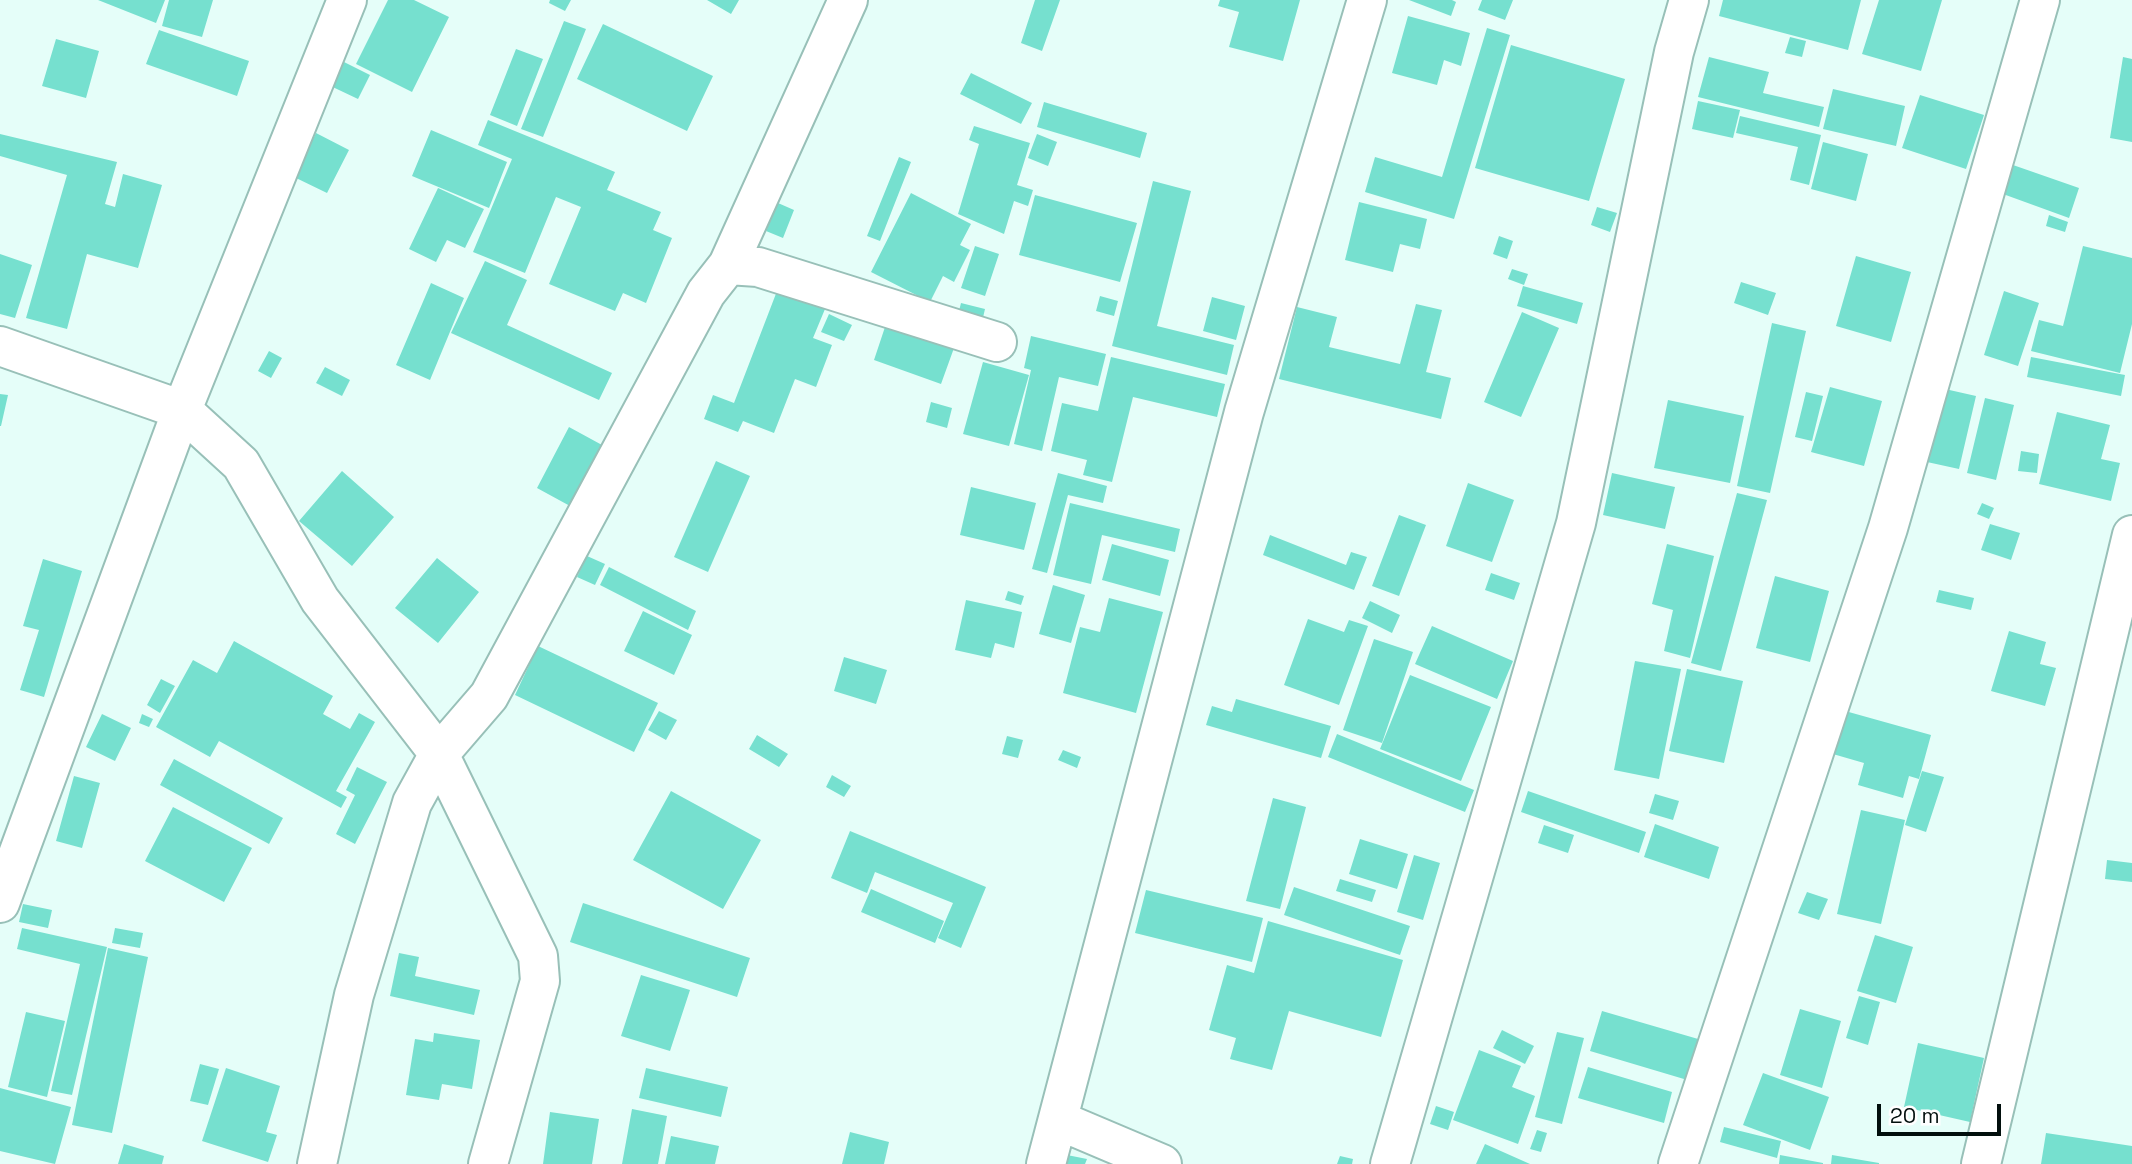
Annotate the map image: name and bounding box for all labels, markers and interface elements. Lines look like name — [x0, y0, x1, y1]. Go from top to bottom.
scale bar — [1880, 1090, 2004, 1134]
text: 20 m — [1890, 1102, 1940, 1129]

